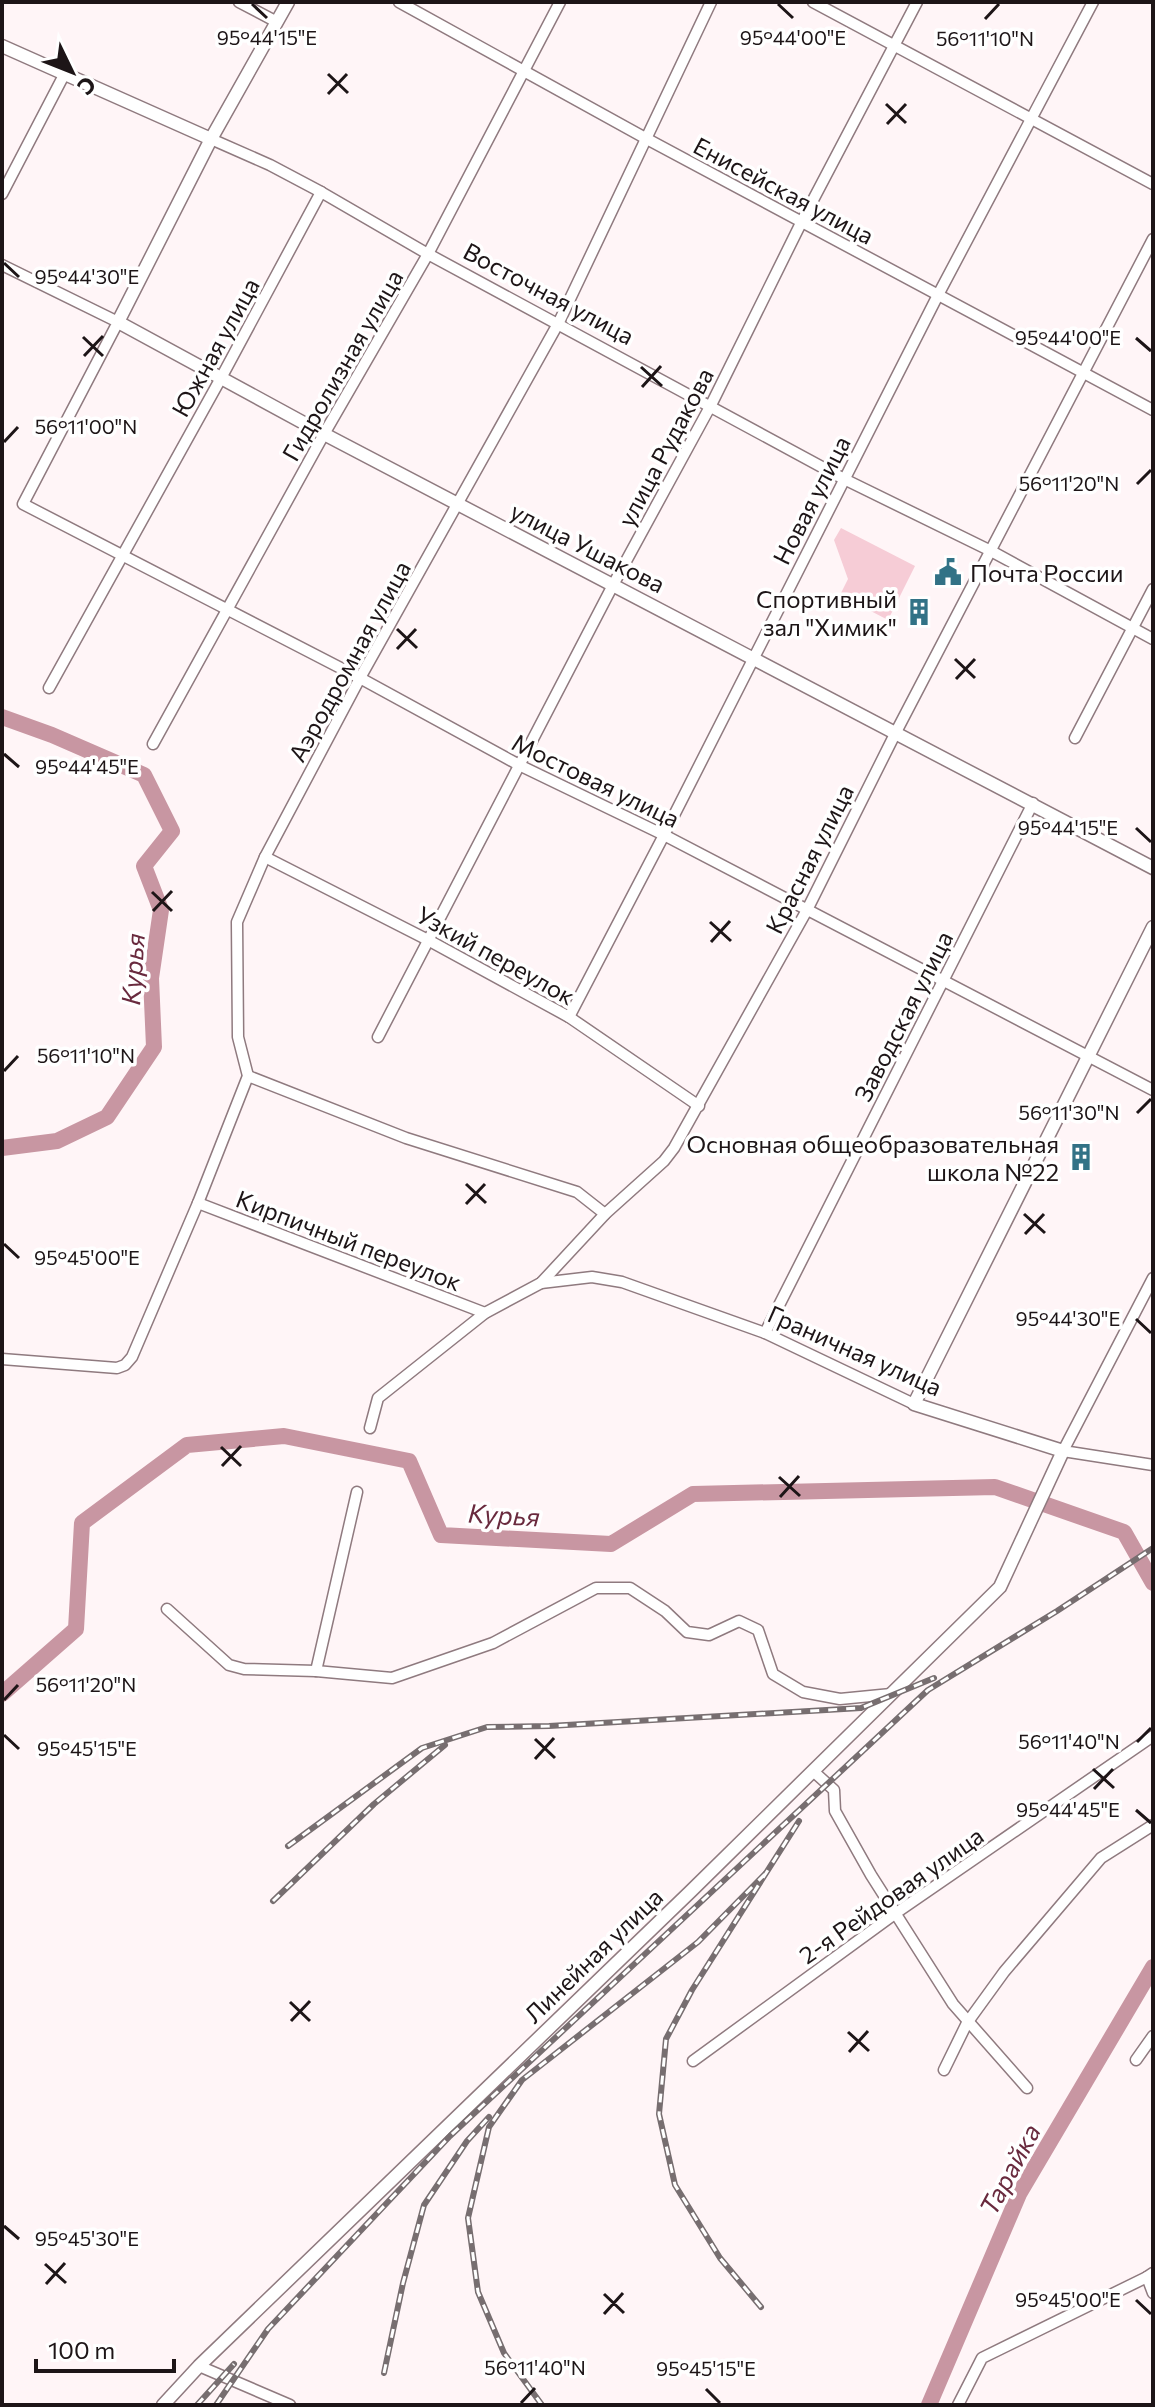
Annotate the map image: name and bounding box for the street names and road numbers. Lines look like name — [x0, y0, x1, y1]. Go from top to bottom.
street label: Енисейская улица — [689, 130, 879, 250]
street label: Восточная улица — [459, 236, 639, 350]
street label: Гидролизная улица — [275, 264, 409, 466]
street label: Южная улица — [165, 273, 265, 421]
street label: улица Рудакова — [611, 363, 719, 531]
street label: Новая улица — [766, 431, 856, 569]
street label: улица Ушакова — [506, 496, 670, 598]
street label: Аэродромная улица — [282, 555, 416, 767]
street label: Мостовая улица — [508, 727, 684, 833]
street label: Красная улица — [759, 780, 859, 938]
street label: Узкий переулок — [412, 900, 580, 1011]
street label: Заводская улица — [848, 926, 958, 1106]
street label: Кирпичный переулок — [232, 1184, 466, 1296]
street label: Граничная улица — [764, 1299, 946, 1401]
street label: 2-я Рейдовая улица — [793, 1821, 989, 1969]
street label: Линейная улица — [518, 1882, 668, 2028]

